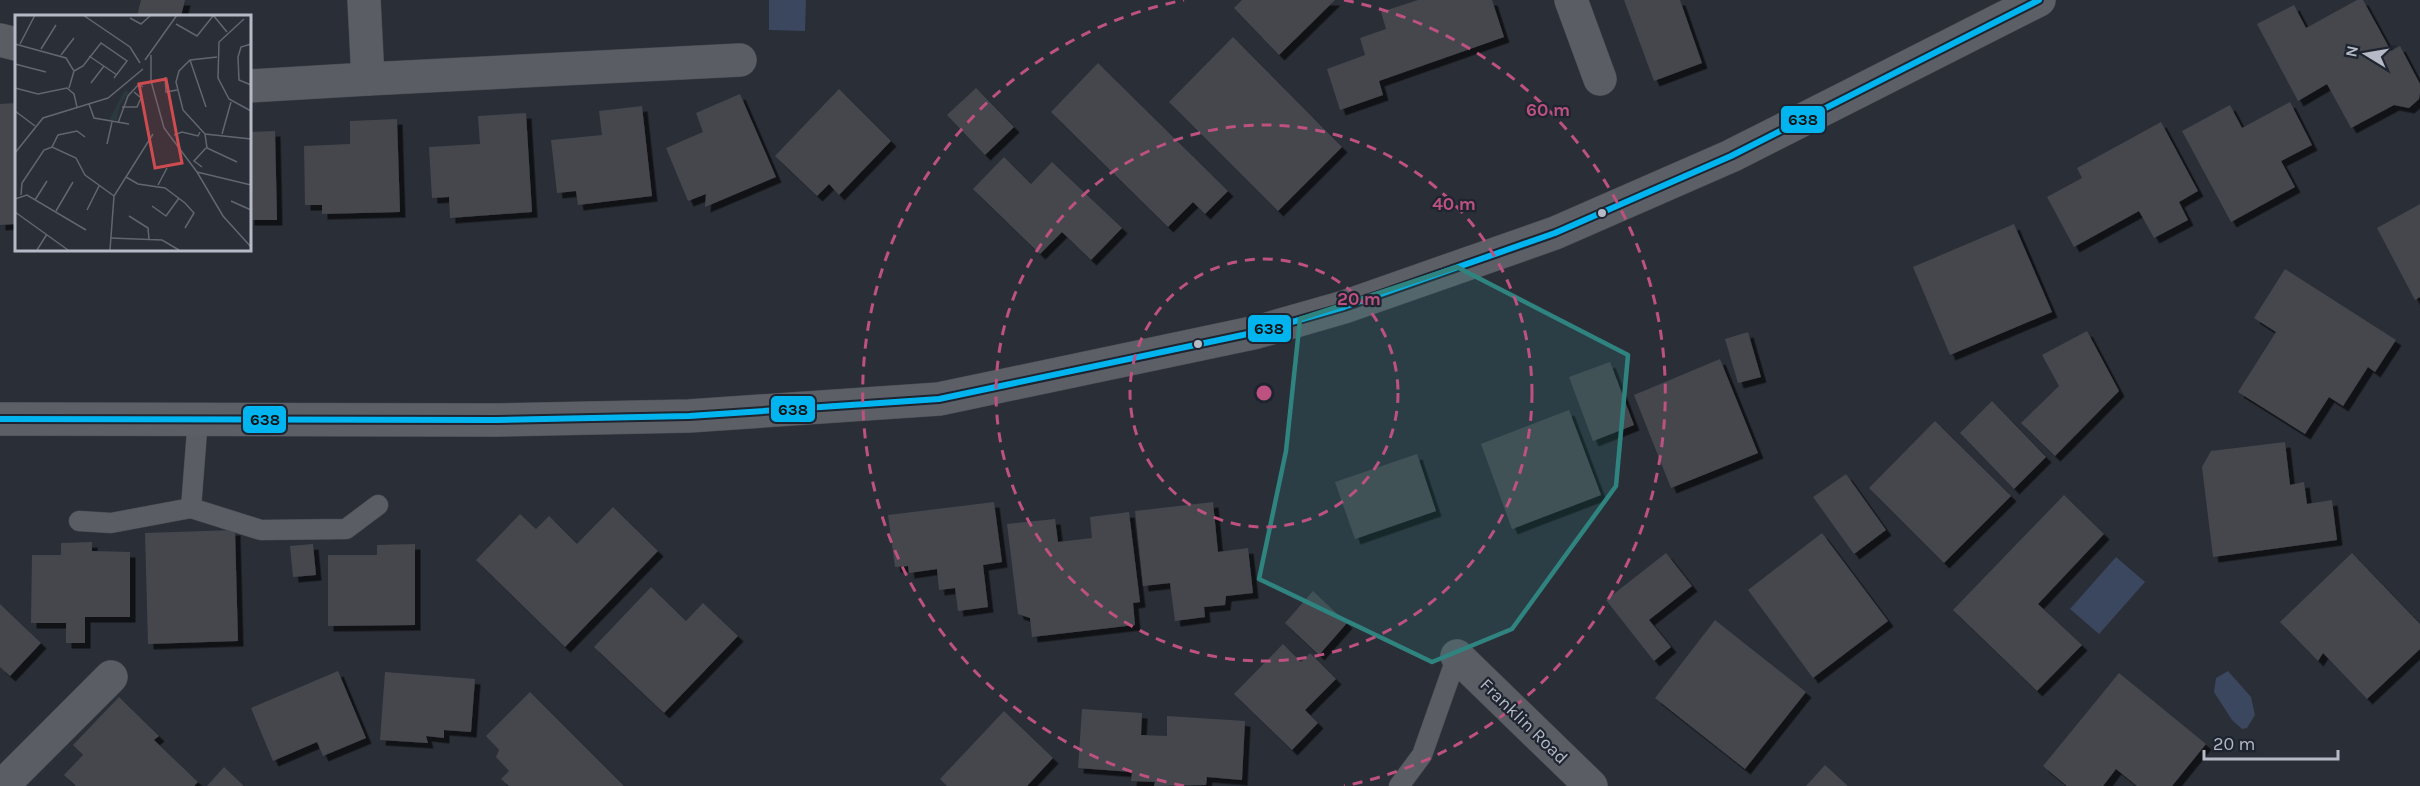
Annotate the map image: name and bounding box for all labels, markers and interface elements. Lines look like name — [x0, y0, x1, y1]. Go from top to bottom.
inset map — [15, 15, 250, 250]
north arrow — [2336, 24, 2396, 84]
text: N — [2341, 44, 2362, 59]
text: 60 m — [1526, 99, 1570, 121]
line badge: 638 — [1780, 105, 1826, 134]
text: 638 — [1788, 110, 1818, 129]
text: 40 m — [1432, 193, 1476, 215]
unlabelled marker — [1596, 207, 1608, 219]
text: 20 m — [1337, 288, 1381, 310]
line badge: 638 — [1247, 314, 1292, 343]
text: 638 — [1254, 319, 1284, 338]
unlabelled marker — [1192, 338, 1204, 350]
centre of rings — [1254, 383, 1274, 403]
line badge: 638 — [770, 395, 816, 423]
text: 638 — [778, 400, 808, 419]
line badge: 638 — [242, 405, 287, 434]
text: 638 — [250, 410, 280, 429]
street label: Franklin Road — [1475, 674, 1573, 768]
scale bar — [2204, 723, 2338, 761]
text: 20 m — [2213, 733, 2255, 755]

